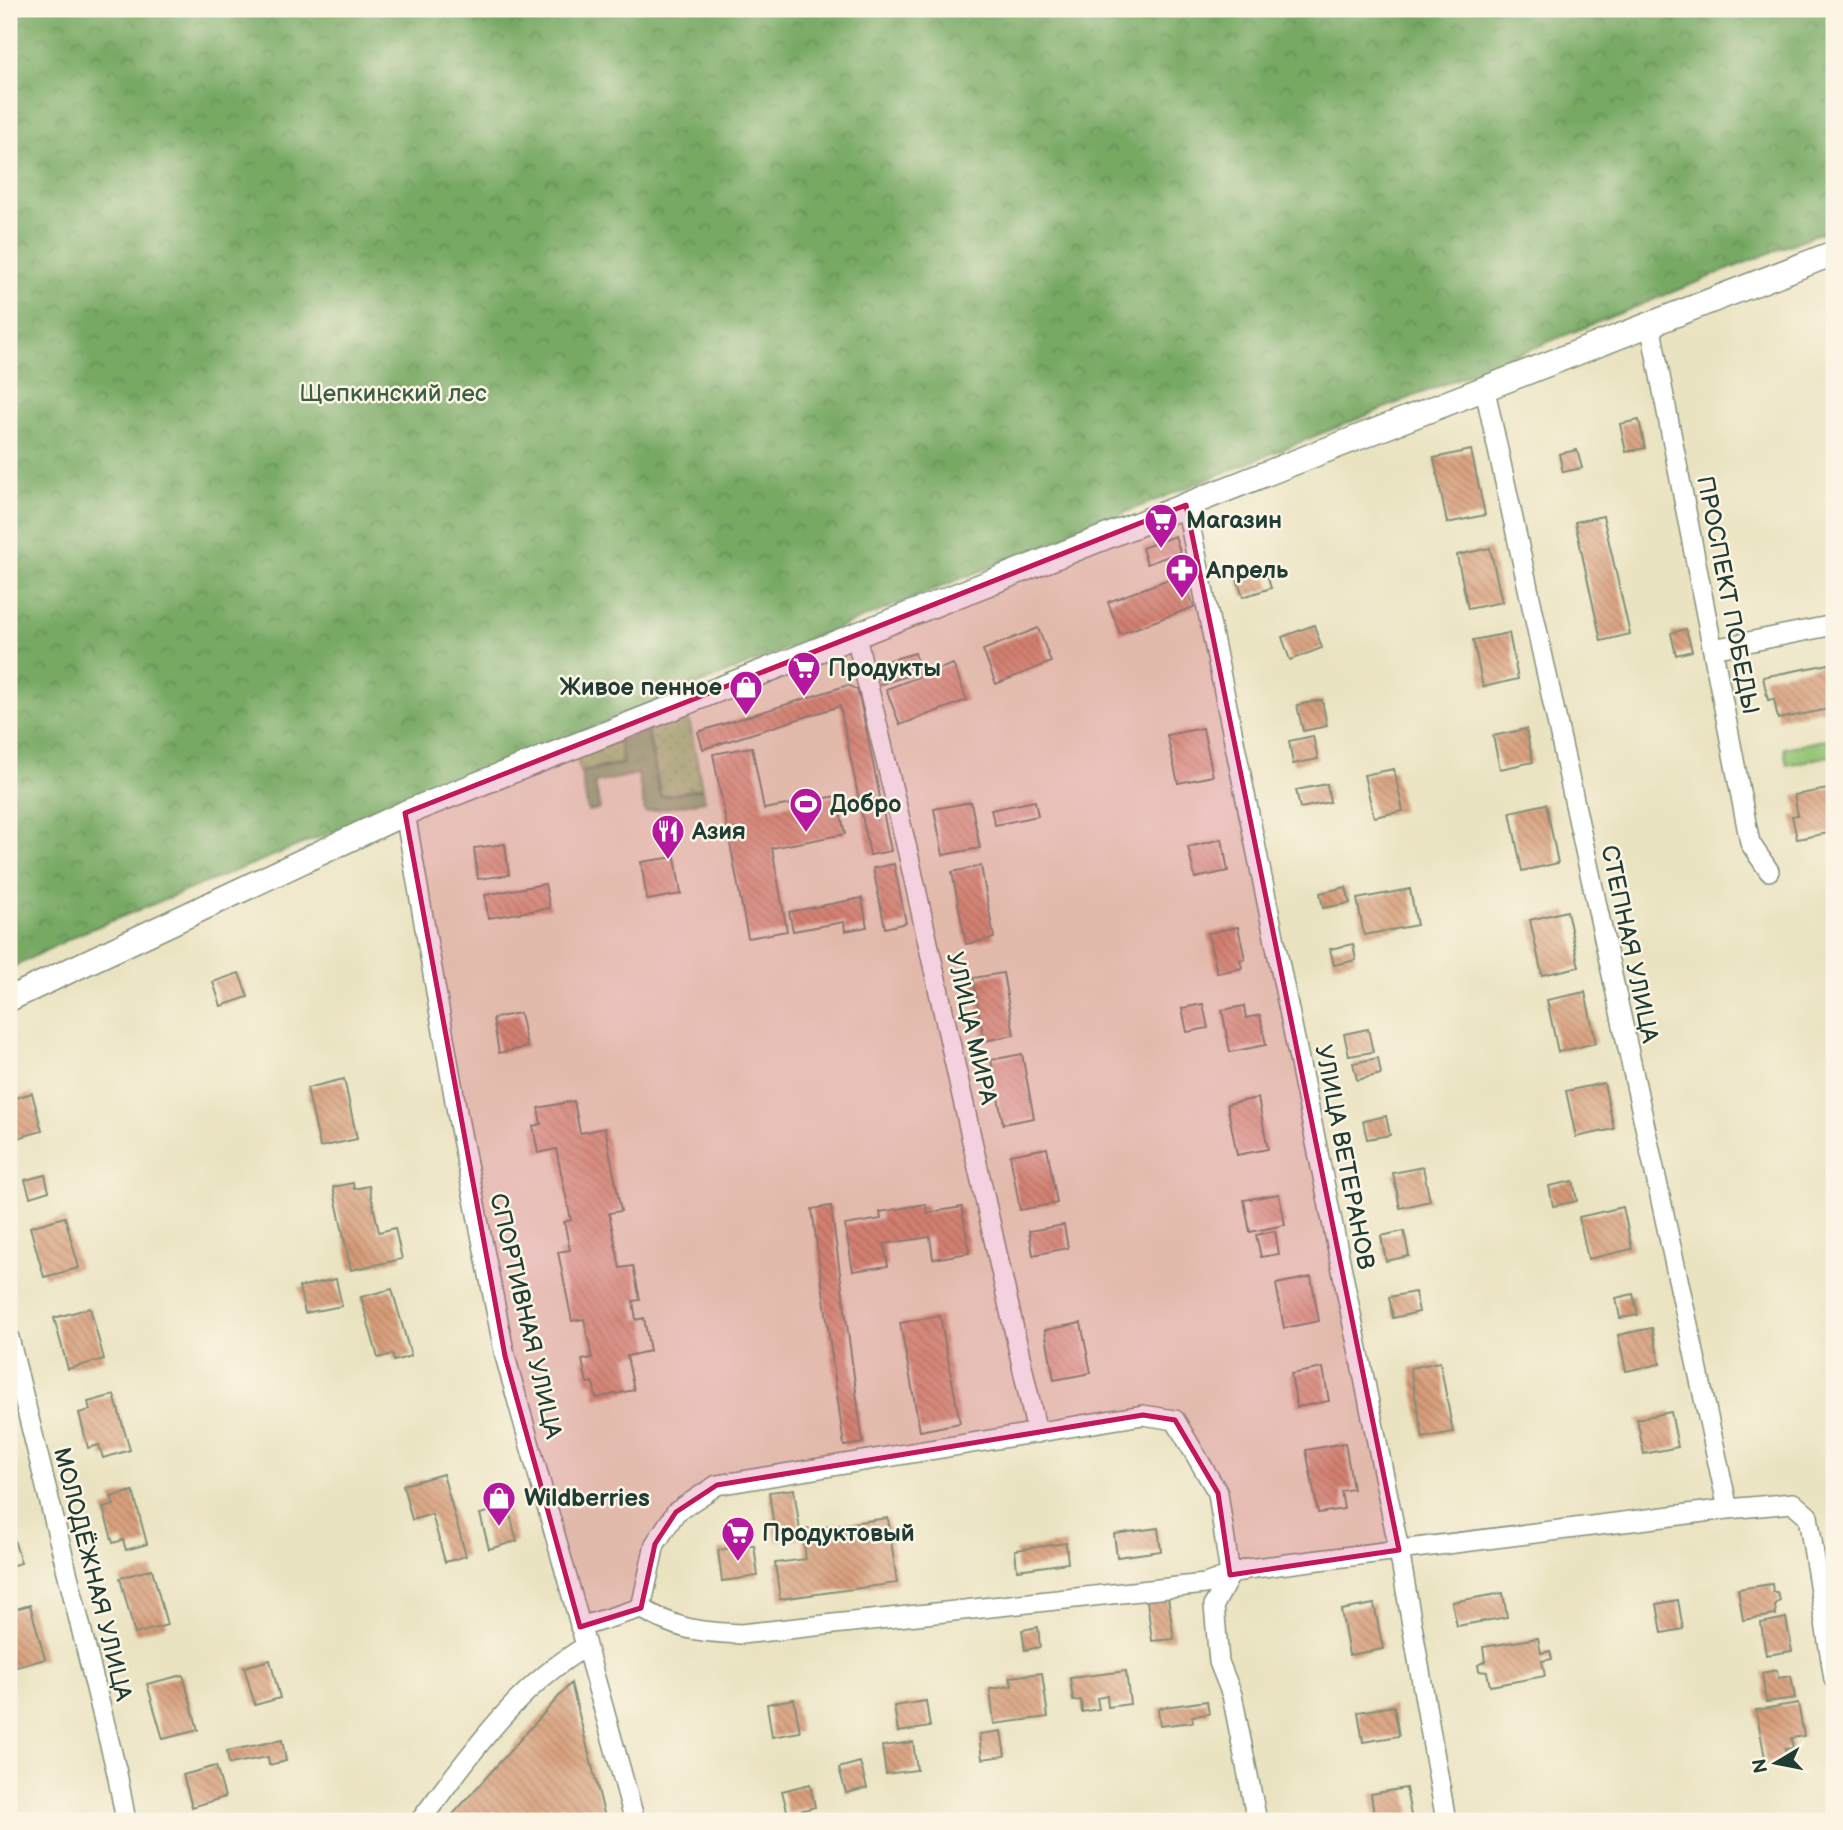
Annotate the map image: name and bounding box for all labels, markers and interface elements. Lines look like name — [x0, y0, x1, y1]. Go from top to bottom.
park label: Щепкинский лес — [299, 379, 487, 408]
street label: ПРОСПЕКТ ПОБЕДЫ — [1690, 473, 1765, 717]
supermarket icon: Магазин — [1142, 501, 1180, 550]
place label: Магазин — [1186, 506, 1282, 535]
pharmacy icon: Апрель — [1163, 551, 1201, 600]
place label: Апрель — [1205, 556, 1289, 585]
supermarket icon: Продукты — [785, 649, 823, 698]
place label: Продукты — [828, 654, 941, 683]
shop icon: Живое пенное — [727, 668, 765, 717]
place label: Живое пенное — [560, 673, 722, 702]
sports icon: Добро — [787, 785, 825, 834]
place label: Добро — [830, 790, 901, 819]
restaurant icon: Азия — [649, 812, 687, 861]
place label: Азия — [691, 817, 746, 846]
street label: СТЕПНАЯ УЛИЦА — [1594, 843, 1665, 1046]
street label: УЛИЦА МИРА — [940, 949, 1003, 1108]
street label: УЛИЦА ВЕТЕРАНОВ — [1308, 1042, 1381, 1272]
street label: СПОРТИВНАЯ УЛИЦА — [483, 1191, 568, 1442]
street label: МОЛОДЁЖНАЯ УЛИЦА — [47, 1444, 138, 1704]
shop icon: Wildberries — [480, 1479, 518, 1528]
place label: Wildberries — [524, 1484, 650, 1513]
supermarket icon: Продуктовый — [719, 1514, 757, 1563]
place label: Продуктовый — [762, 1519, 915, 1548]
north arrow — [1742, 1728, 1812, 1798]
text: N — [1748, 1757, 1773, 1775]

